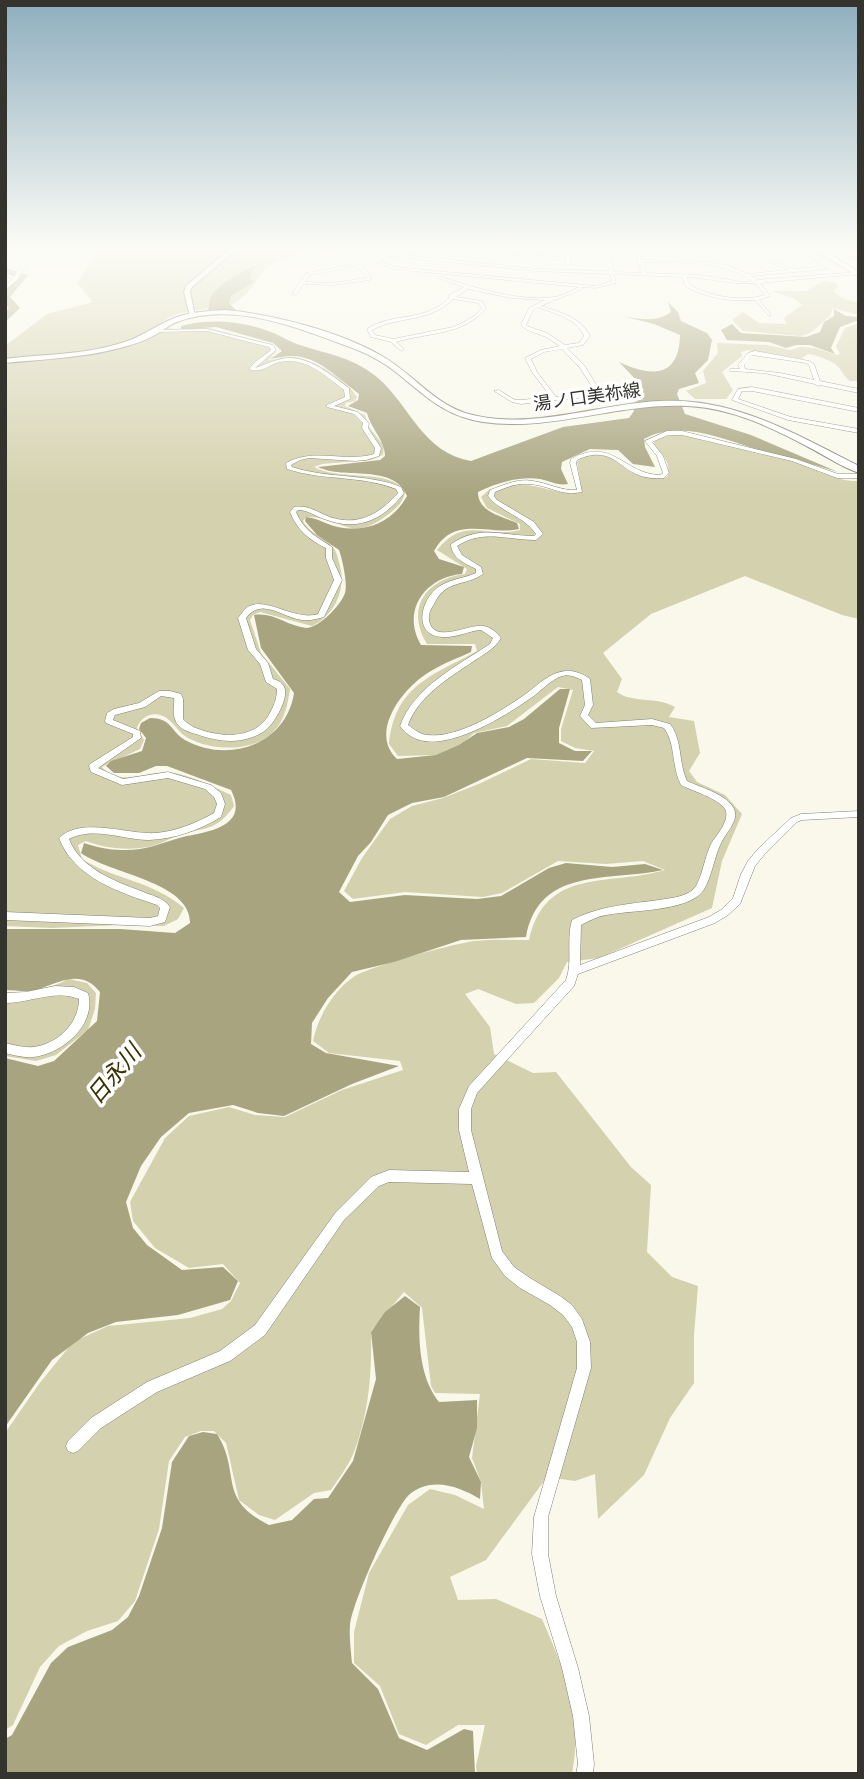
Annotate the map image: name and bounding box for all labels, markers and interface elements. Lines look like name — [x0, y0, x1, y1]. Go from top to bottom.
street label: 湯ノ口美祢線 — [532, 379, 642, 414]
water label: 日永川 — [81, 1036, 148, 1109]

